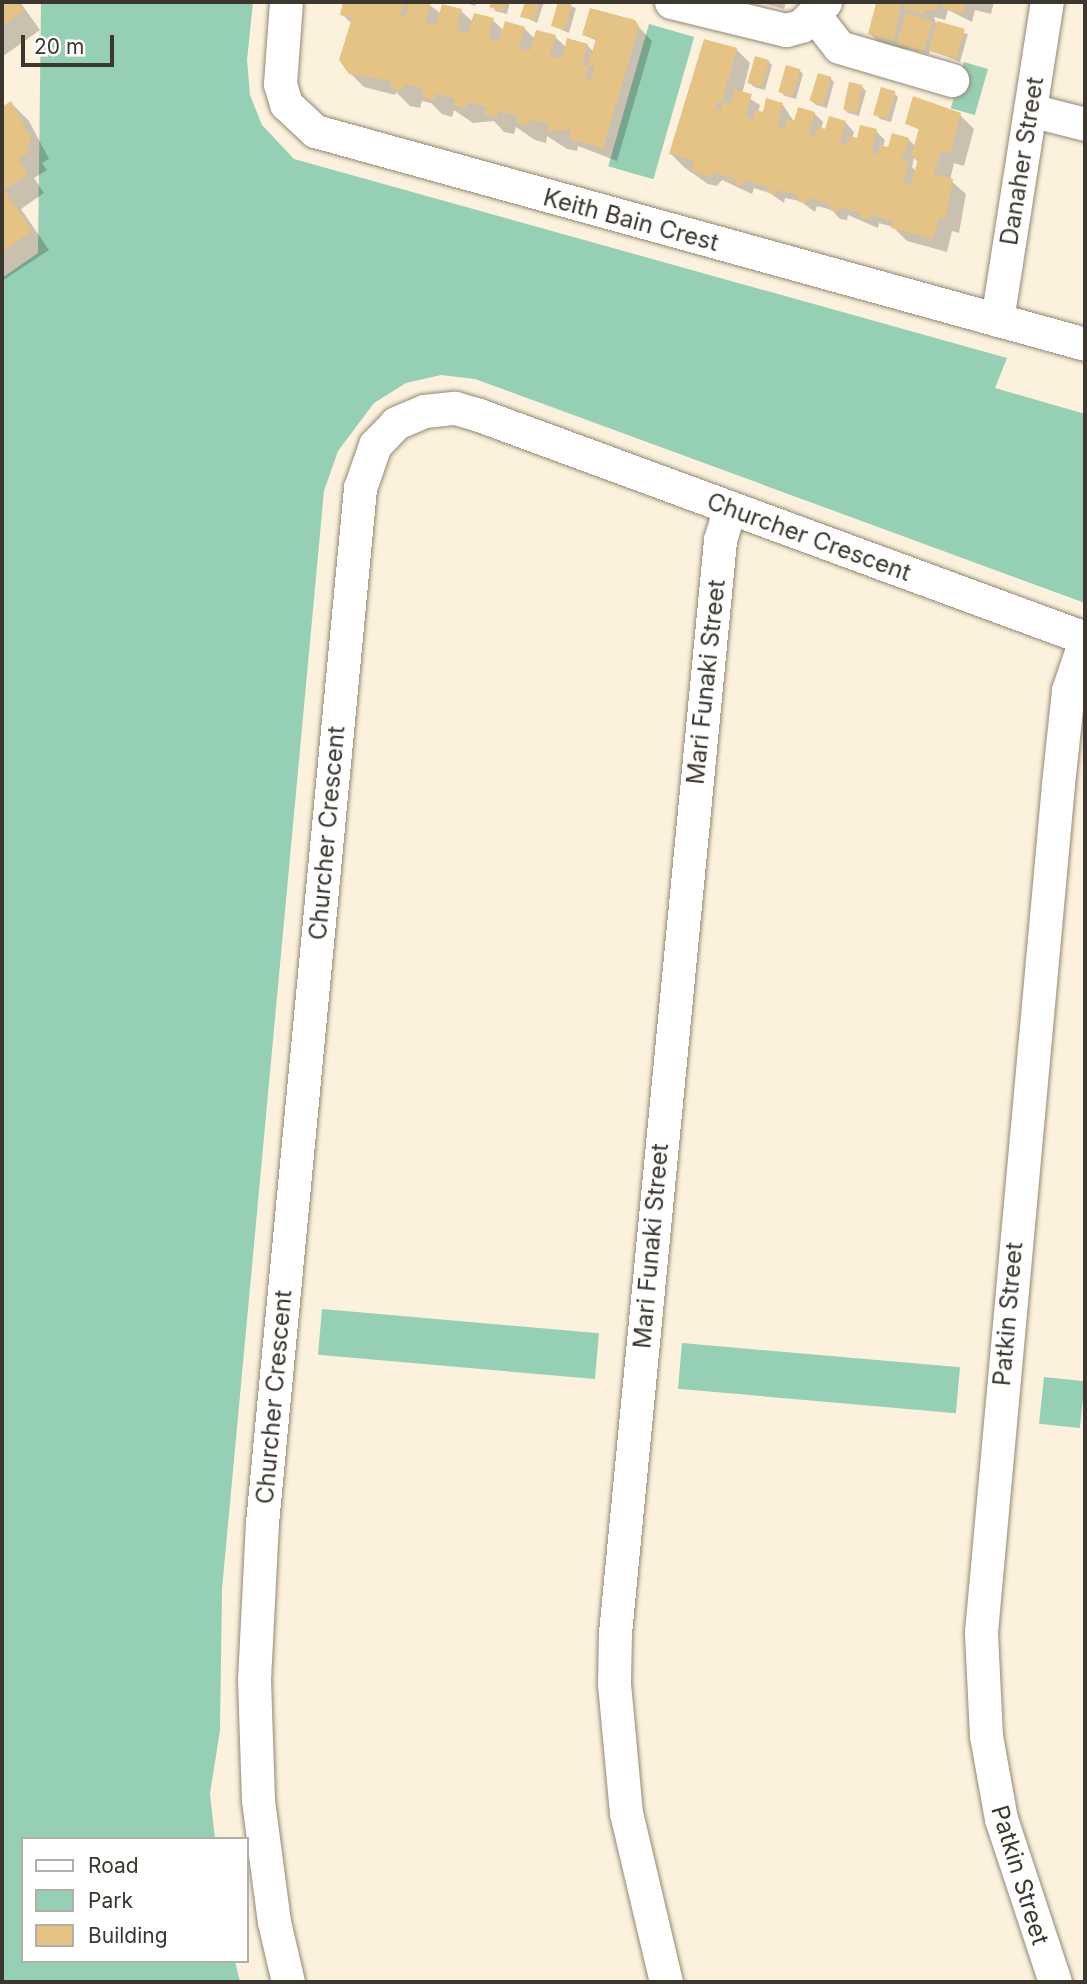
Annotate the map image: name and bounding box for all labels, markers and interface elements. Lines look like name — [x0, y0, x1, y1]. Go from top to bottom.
scale bar — [24, 21, 117, 65]
text: 20 m — [34, 34, 84, 59]
street label: Danaher Street — [994, 75, 1050, 247]
street label: Keith Bain Crest — [540, 183, 722, 257]
street label: Churcher Crescent — [703, 487, 915, 587]
street label: Mari Funaki Street — [681, 578, 731, 786]
street label: Churcher Crescent — [303, 725, 351, 941]
street label: Mari Funaki Street — [628, 1142, 674, 1350]
street label: Patkin Street — [987, 1241, 1029, 1387]
street label: Churcher Crescent — [250, 1289, 298, 1505]
street label: Patkin Street — [985, 1802, 1055, 1948]
legend — [21, 1837, 248, 1963]
text: Road — [88, 1853, 139, 1878]
text: Park — [88, 1888, 133, 1913]
text: Building — [88, 1923, 168, 1948]

